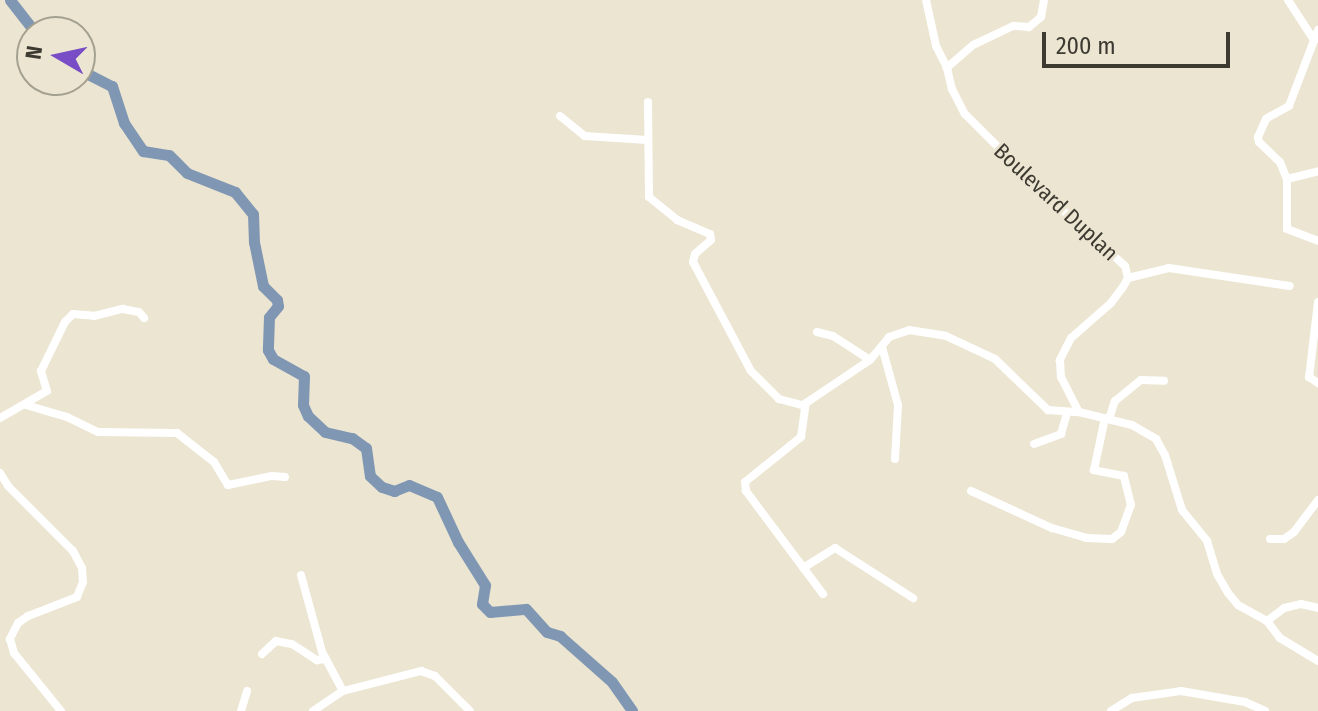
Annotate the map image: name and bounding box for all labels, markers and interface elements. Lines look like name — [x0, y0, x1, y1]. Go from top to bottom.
north arrow — [16, 16, 96, 96]
scale bar — [1046, 16, 1234, 66]
text: 200 m — [1056, 32, 1116, 60]
text: N — [19, 44, 48, 61]
street label: Boulevard Duplan — [989, 138, 1123, 266]

